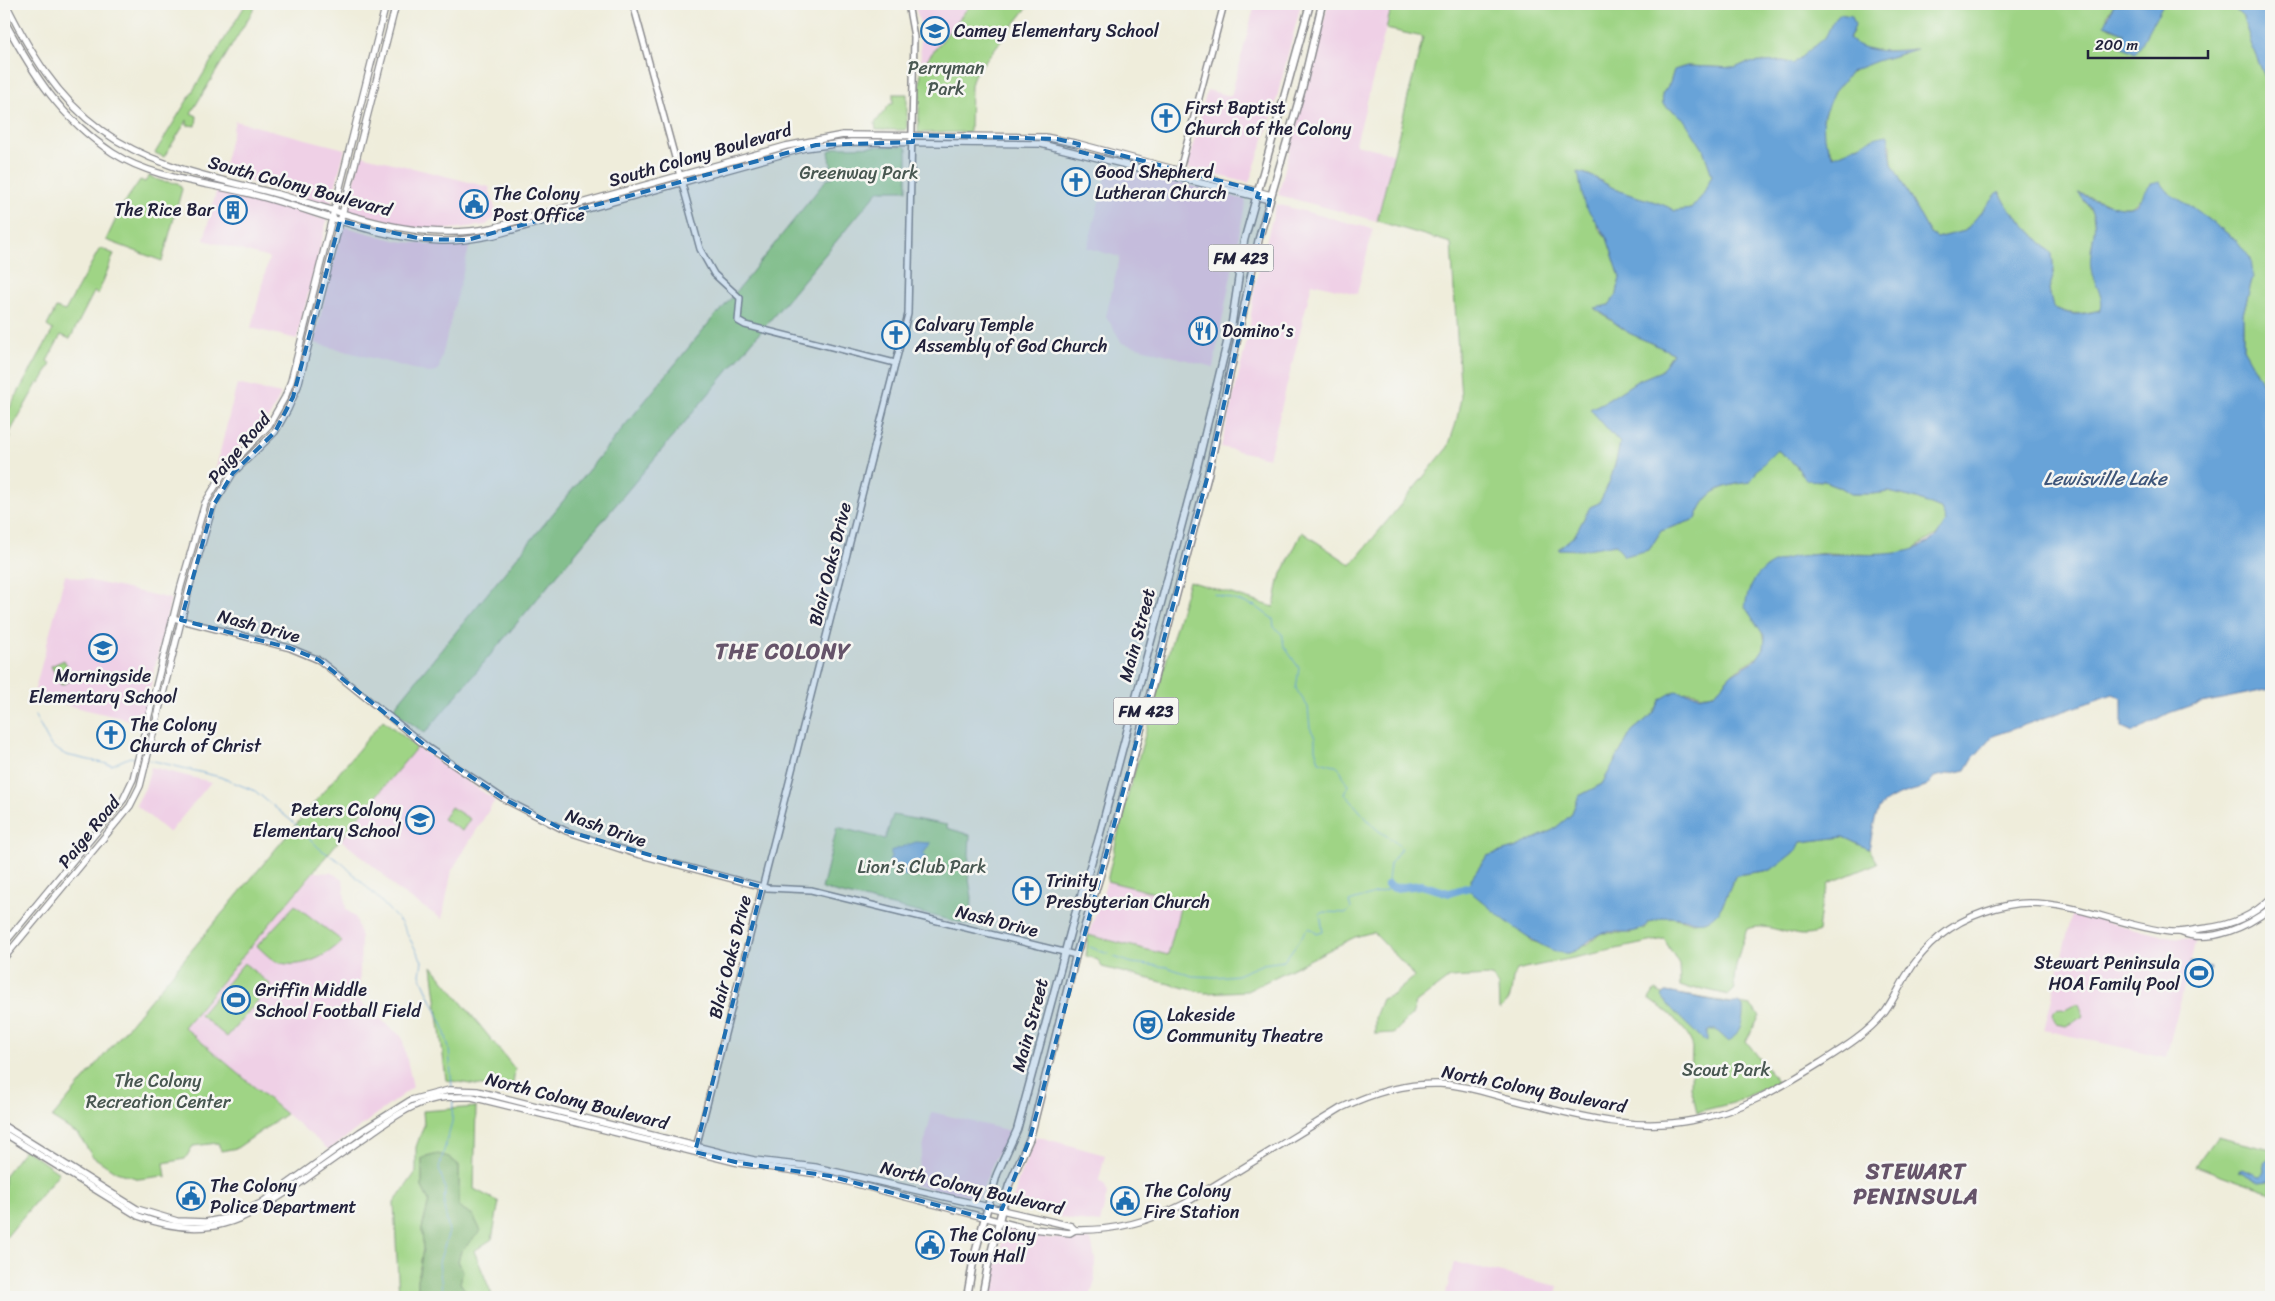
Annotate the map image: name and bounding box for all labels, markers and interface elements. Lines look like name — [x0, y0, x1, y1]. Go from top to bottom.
place label: Camey Elementary School — [954, 15, 1160, 47]
school or university icon: Camey Elementary School — [920, 16, 950, 46]
scale bar — [2088, 28, 2208, 60]
text: 200 m — [2095, 32, 2139, 58]
park label: Perryman Park — [908, 52, 985, 105]
place label: First Baptist Church of the Colony — [1185, 92, 1352, 145]
church icon: First Baptist Church of the Colony — [1151, 103, 1181, 133]
street label: South Colony Boulevard — [605, 113, 797, 196]
street label: South Colony Boulevard — [205, 146, 397, 226]
place label: Good Shepherd Lutheran Church — [1095, 156, 1226, 209]
park label: Greenway Park — [799, 157, 919, 189]
church icon: Good Shepherd Lutheran Church — [1061, 167, 1091, 197]
place label: The Colony Post Office — [493, 178, 585, 231]
public building icon: The Colony Post Office — [459, 189, 489, 219]
place label: The Rice Bar — [114, 194, 216, 226]
building icon: The Rice Bar — [218, 195, 248, 225]
road number: FM 423 — [1208, 244, 1274, 272]
place label: Calvary Temple Assembly of God Church — [914, 309, 1108, 362]
place label: Domino's — [1222, 315, 1294, 347]
restaurant icon: Domino's — [1188, 316, 1218, 346]
church icon: Calvary Temple Assembly of God Church — [881, 320, 911, 350]
street label: Paige Road — [199, 404, 280, 491]
water label: Lewisville Lake — [2044, 462, 2168, 495]
street label: Blair Oaks Drive — [799, 499, 861, 629]
street label: Main Street — [1109, 585, 1165, 685]
street label: Nash Drive — [214, 600, 304, 652]
district label: THE COLONY — [715, 632, 852, 671]
school or university icon: Morningside Elementary School — [88, 633, 118, 663]
place label: Morningside Elementary School — [29, 660, 178, 713]
road number: FM 423 — [1114, 698, 1178, 724]
place label: The Colony Church of Christ — [130, 709, 262, 762]
church icon: The Colony Church of Christ — [96, 720, 126, 750]
street label: Paige Road — [50, 787, 129, 875]
place label: Peters Colony Elementary School — [252, 794, 402, 847]
street label: Nash Drive — [561, 799, 651, 857]
school or university icon: Peters Colony Elementary School — [405, 805, 435, 835]
park label: Lion's Club Park — [858, 851, 986, 883]
place label: Trinity Presbyterian Church — [1046, 865, 1210, 918]
church icon: Trinity Presbyterian Church — [1012, 876, 1042, 906]
street label: Blair Oaks Drive — [699, 892, 761, 1022]
street label: Nash Drive — [952, 895, 1042, 947]
place label: Stewart Peninsula HOA Family Pool — [2034, 947, 2181, 1000]
sports icon: Stewart Peninsula HOA Family Pool — [2184, 958, 2214, 988]
place label: Griffin Middle School Football Field — [255, 974, 422, 1027]
street label: Main Street — [1002, 975, 1058, 1075]
sports icon: Griffin Middle School Football Field — [221, 985, 251, 1015]
place label: Lakeside Community Theatre — [1167, 999, 1323, 1052]
theatre icon: Lakeside Community Theatre — [1133, 1010, 1163, 1040]
park label: Scout Park — [1682, 1054, 1771, 1086]
street label: North Colony Boulevard — [1439, 1055, 1630, 1123]
street label: North Colony Boulevard — [482, 1063, 673, 1140]
park label: The Colony Recreation Center — [86, 1065, 232, 1118]
street label: North Colony Boulevard — [877, 1151, 1068, 1225]
district label: STEWART PENINSULA — [1853, 1152, 1979, 1216]
place label: The Colony Police Department — [210, 1170, 357, 1223]
place label: The Colony Fire Station — [1144, 1175, 1240, 1228]
public building icon: The Colony Police Department — [176, 1181, 206, 1211]
public building icon: The Colony Fire Station — [1110, 1186, 1140, 1216]
place label: The Colony Town Hall — [949, 1219, 1037, 1272]
public building icon: The Colony Town Hall — [915, 1230, 945, 1260]

